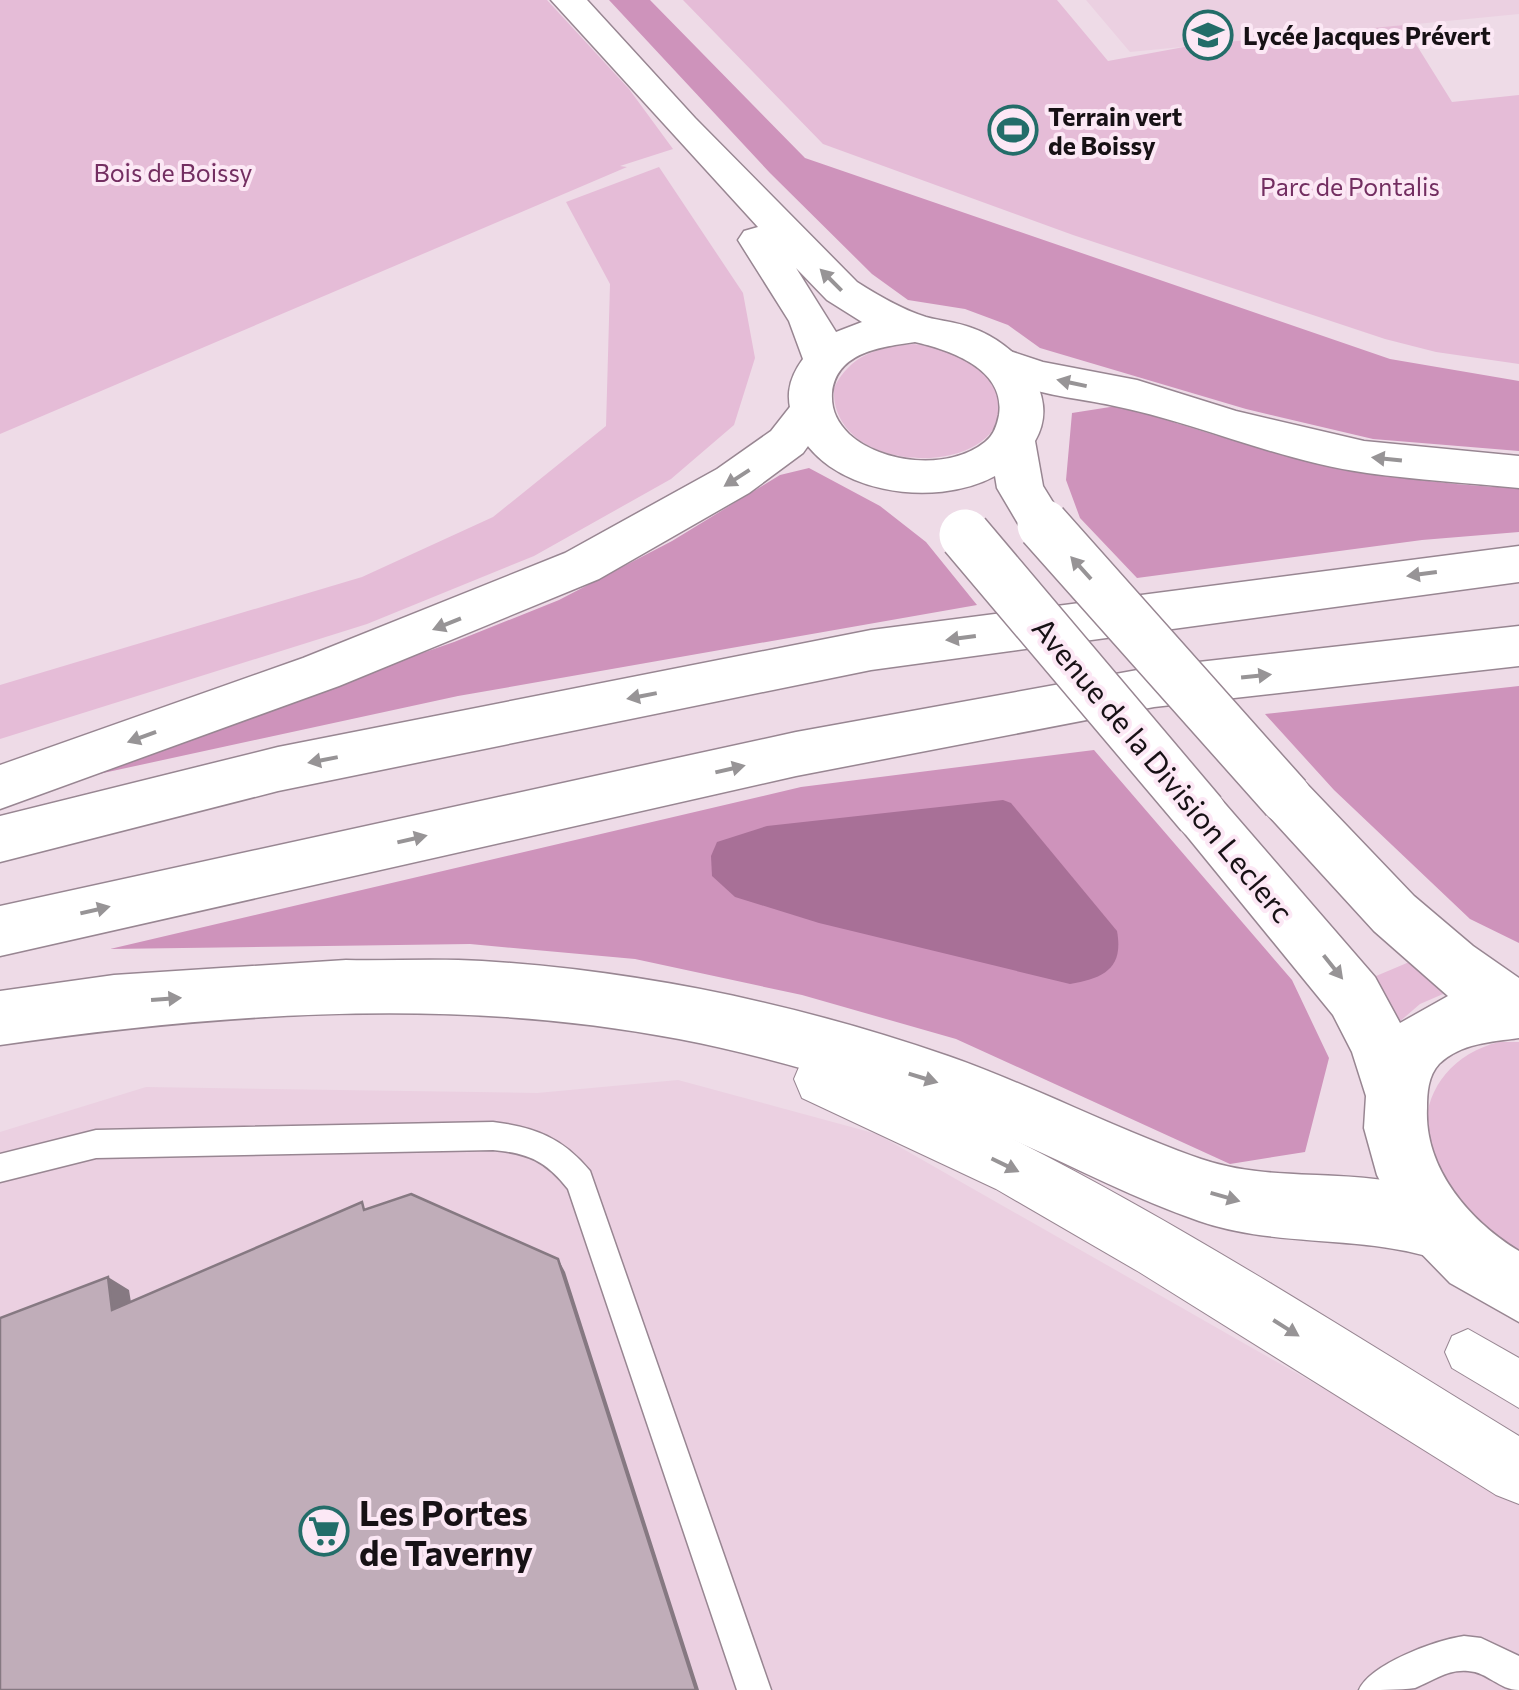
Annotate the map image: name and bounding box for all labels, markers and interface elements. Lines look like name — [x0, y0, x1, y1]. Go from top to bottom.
school or university icon: Lycée Jacques Prévert — [1182, 9, 1234, 61]
place label: Lycée Jacques Prévert — [1243, 20, 1491, 50]
place label: Terrain vert de Boissy — [1048, 101, 1182, 160]
sports icon: Terrain vert de Boissy — [987, 104, 1039, 156]
park label: Bois de Boissy — [94, 157, 253, 187]
park label: Parc de Pontalis — [1260, 171, 1440, 201]
one-way arrow — [820, 269, 844, 293]
one-way arrow — [1056, 375, 1087, 391]
one-way arrow — [1371, 451, 1403, 467]
one-way arrow — [723, 468, 750, 487]
one-way arrow — [1071, 556, 1093, 581]
one-way arrow — [1406, 566, 1437, 582]
street label: Avenue de la Division Leclerc — [1026, 609, 1302, 929]
one-way arrow — [432, 616, 462, 632]
one-way arrow — [945, 630, 977, 646]
one-way arrow — [1241, 668, 1273, 684]
one-way arrow — [626, 689, 657, 704]
one-way arrow — [127, 730, 157, 745]
one-way arrow — [307, 752, 338, 768]
one-way arrow — [715, 761, 746, 776]
one-way arrow — [397, 831, 428, 847]
one-way arrow — [80, 902, 111, 917]
one-way arrow — [1322, 955, 1343, 980]
one-way arrow — [151, 991, 183, 1007]
one-way arrow — [908, 1071, 939, 1086]
one-way arrow — [991, 1156, 1020, 1173]
one-way arrow — [1210, 1190, 1241, 1205]
one-way arrow — [1272, 1319, 1300, 1336]
place label: Les Portes de Taverny — [359, 1490, 533, 1573]
supermarket icon: Les Portes de Taverny — [298, 1505, 350, 1557]

